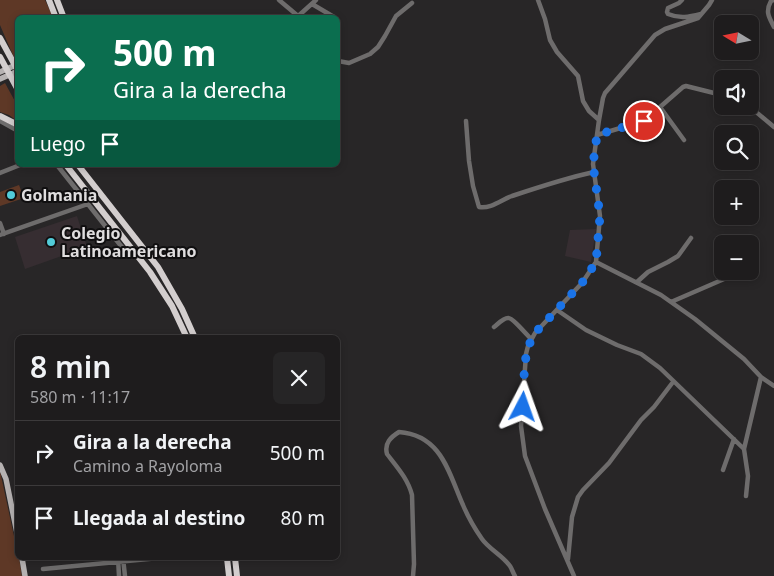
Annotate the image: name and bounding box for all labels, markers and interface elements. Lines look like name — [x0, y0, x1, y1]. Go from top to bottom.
north arrow — [714, 15, 759, 60]
map controls — [714, 15, 759, 280]
text: 500 m — [113, 29, 216, 76]
icon: right — [30, 35, 95, 100]
button: sound — [714, 70, 759, 115]
text: Gira a la derecha — [113, 74, 287, 104]
pin — [623, 100, 665, 142]
icon: arrive — [630, 107, 658, 135]
button: search — [714, 125, 759, 170]
icon: arrive — [96, 130, 124, 158]
text: Luego — [30, 131, 86, 157]
button: + — [714, 180, 759, 225]
place label: Golmania — [21, 184, 97, 206]
marker: Golmania — [5, 189, 17, 201]
place label: Colegio Latinoamericano — [61, 222, 197, 262]
button: − — [714, 235, 759, 280]
marker: Colegio Latinoamericano — [45, 236, 57, 248]
text: 8 min — [30, 346, 111, 387]
button: close — [273, 352, 325, 404]
position arrow — [496, 380, 548, 432]
text: 580 m · 11:17 — [30, 386, 130, 408]
text: Gira a la derecha — [73, 429, 232, 455]
icon: right — [30, 439, 58, 467]
text: 500 m — [270, 440, 325, 466]
text: Camino a Rayoloma — [73, 455, 223, 477]
icon: arrive — [30, 504, 58, 532]
text: Llegada al destino — [73, 505, 245, 531]
text: 80 m — [281, 505, 325, 531]

